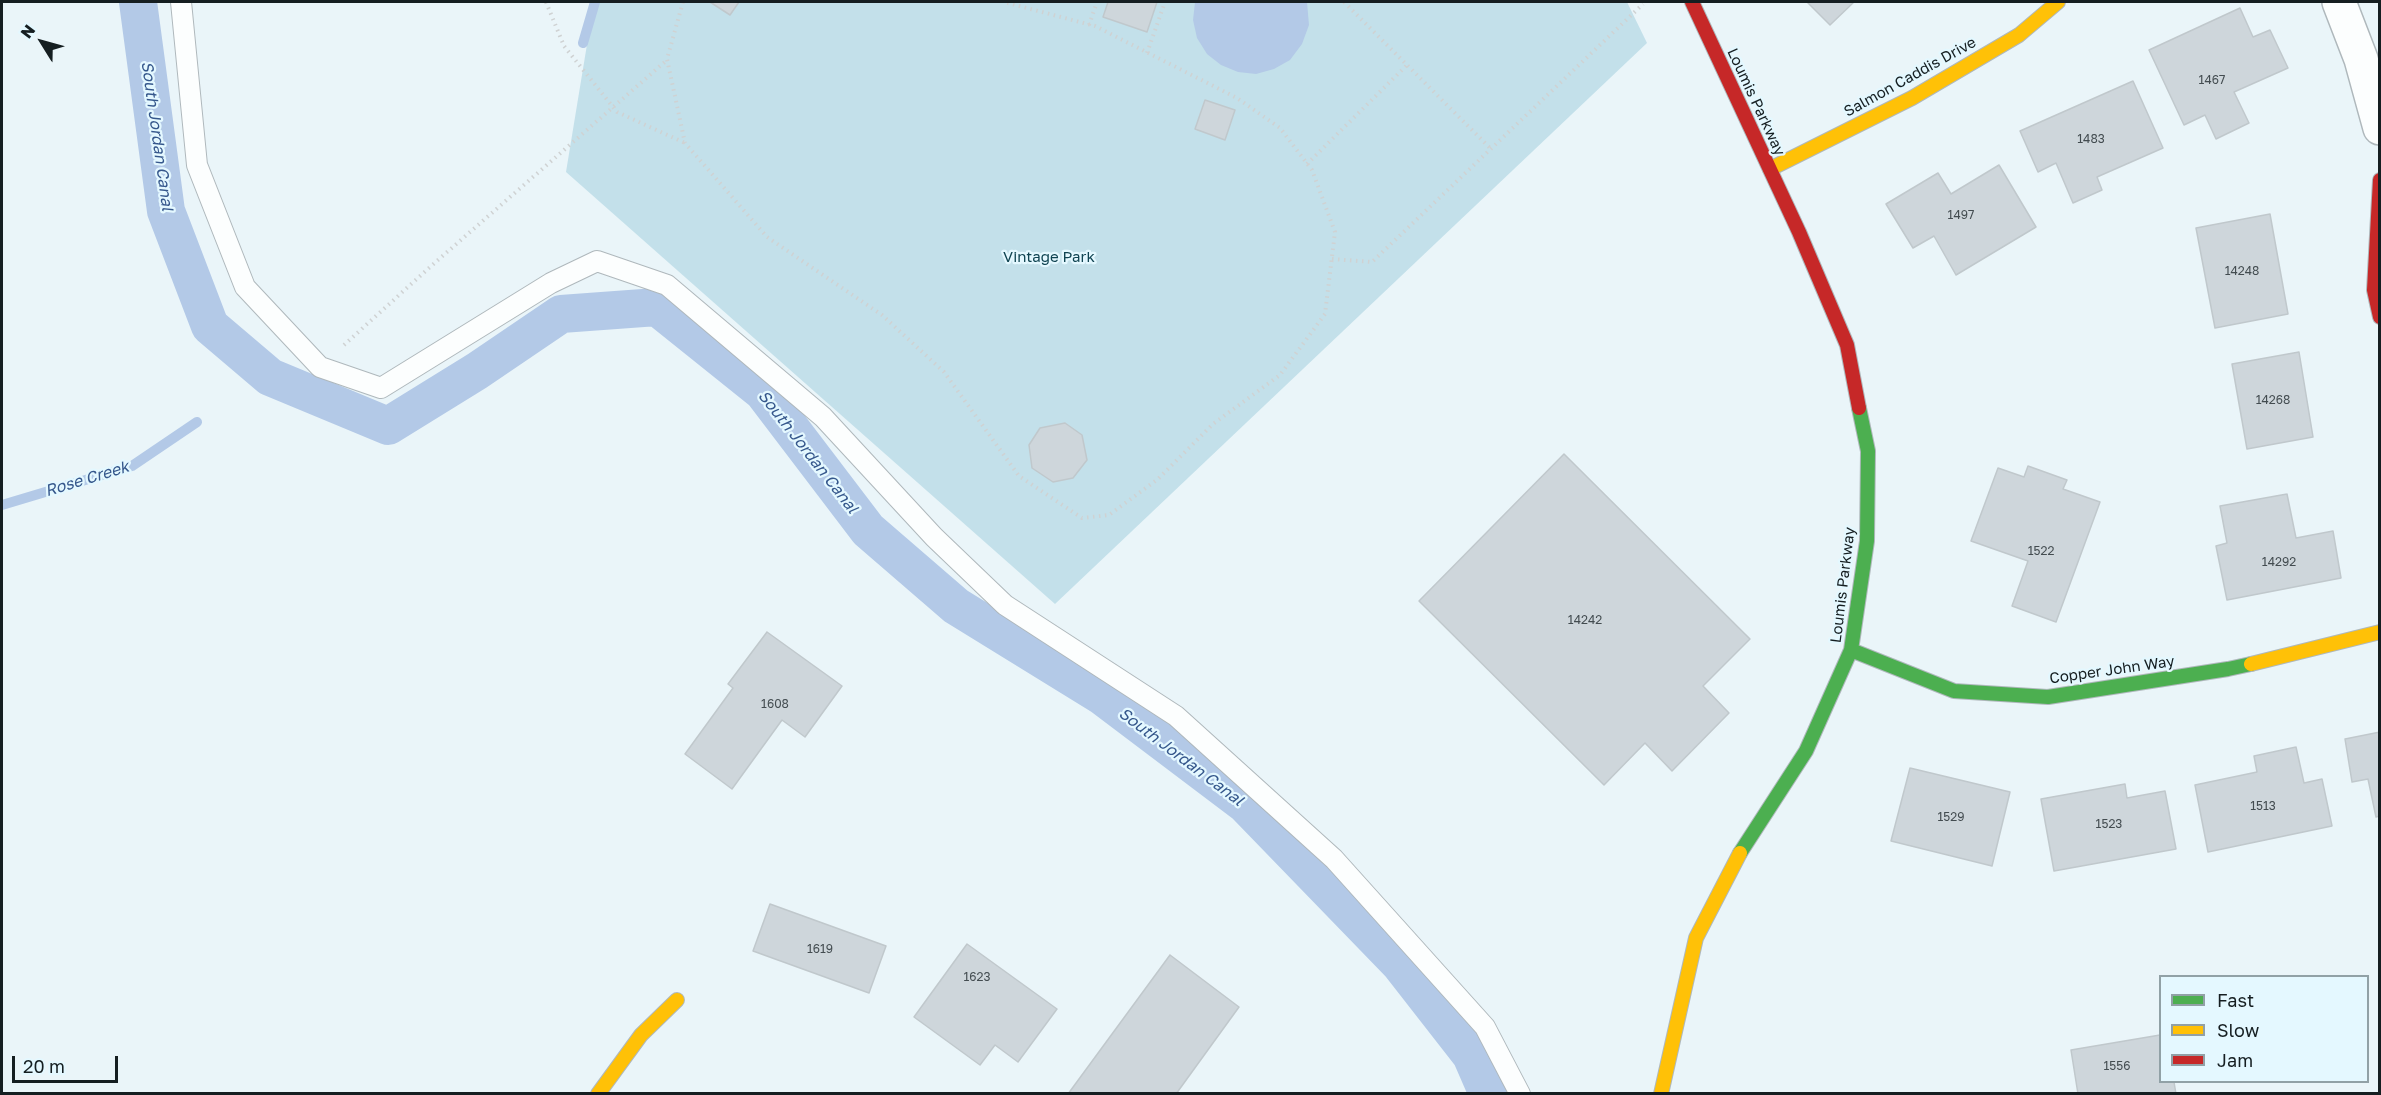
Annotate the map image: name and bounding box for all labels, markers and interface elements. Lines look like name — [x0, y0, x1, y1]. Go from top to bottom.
north arrow — [12, 12, 72, 72]
text: N — [16, 20, 39, 42]
street label: Salmon Caddis Drive — [1841, 33, 1979, 121]
street label: Loumis Parkway — [1723, 45, 1789, 159]
water label: South Jordan Canal — [137, 60, 177, 212]
house number: 1467 — [2199, 73, 2225, 87]
house number: 1483 — [2077, 132, 2105, 146]
house number: 1497 — [1948, 208, 1974, 222]
park label: Vintage Park — [1003, 248, 1095, 266]
house number: 14248 — [2225, 264, 2259, 278]
water label: South Jordan Canal — [754, 387, 862, 517]
house number: 14268 — [2256, 393, 2290, 407]
water label: Rose Creek — [43, 457, 131, 501]
street label: Loumis Parkway — [1827, 526, 1859, 644]
house number: 1522 — [2028, 544, 2054, 558]
house number: 14292 — [2262, 555, 2296, 569]
house number: 14242 — [1568, 613, 1602, 627]
street label: Copper John Way — [2048, 652, 2176, 688]
house number: 1608 — [761, 697, 789, 711]
water label: South Jordan Canal — [1115, 704, 1247, 810]
house number: 1513 — [2250, 799, 2276, 813]
house number: 1529 — [1938, 810, 1964, 824]
house number: 1523 — [2096, 817, 2122, 831]
house number: 1619 — [807, 942, 833, 956]
house number: 1623 — [963, 970, 991, 984]
legend — [2159, 975, 2369, 1083]
text: Fast — [2217, 989, 2254, 1011]
text: Slow — [2217, 1019, 2259, 1041]
scale bar — [15, 1044, 122, 1082]
text: Jam — [2217, 1049, 2253, 1071]
text: 20 m — [23, 1055, 65, 1077]
house number: 1556 — [2104, 1059, 2130, 1073]

